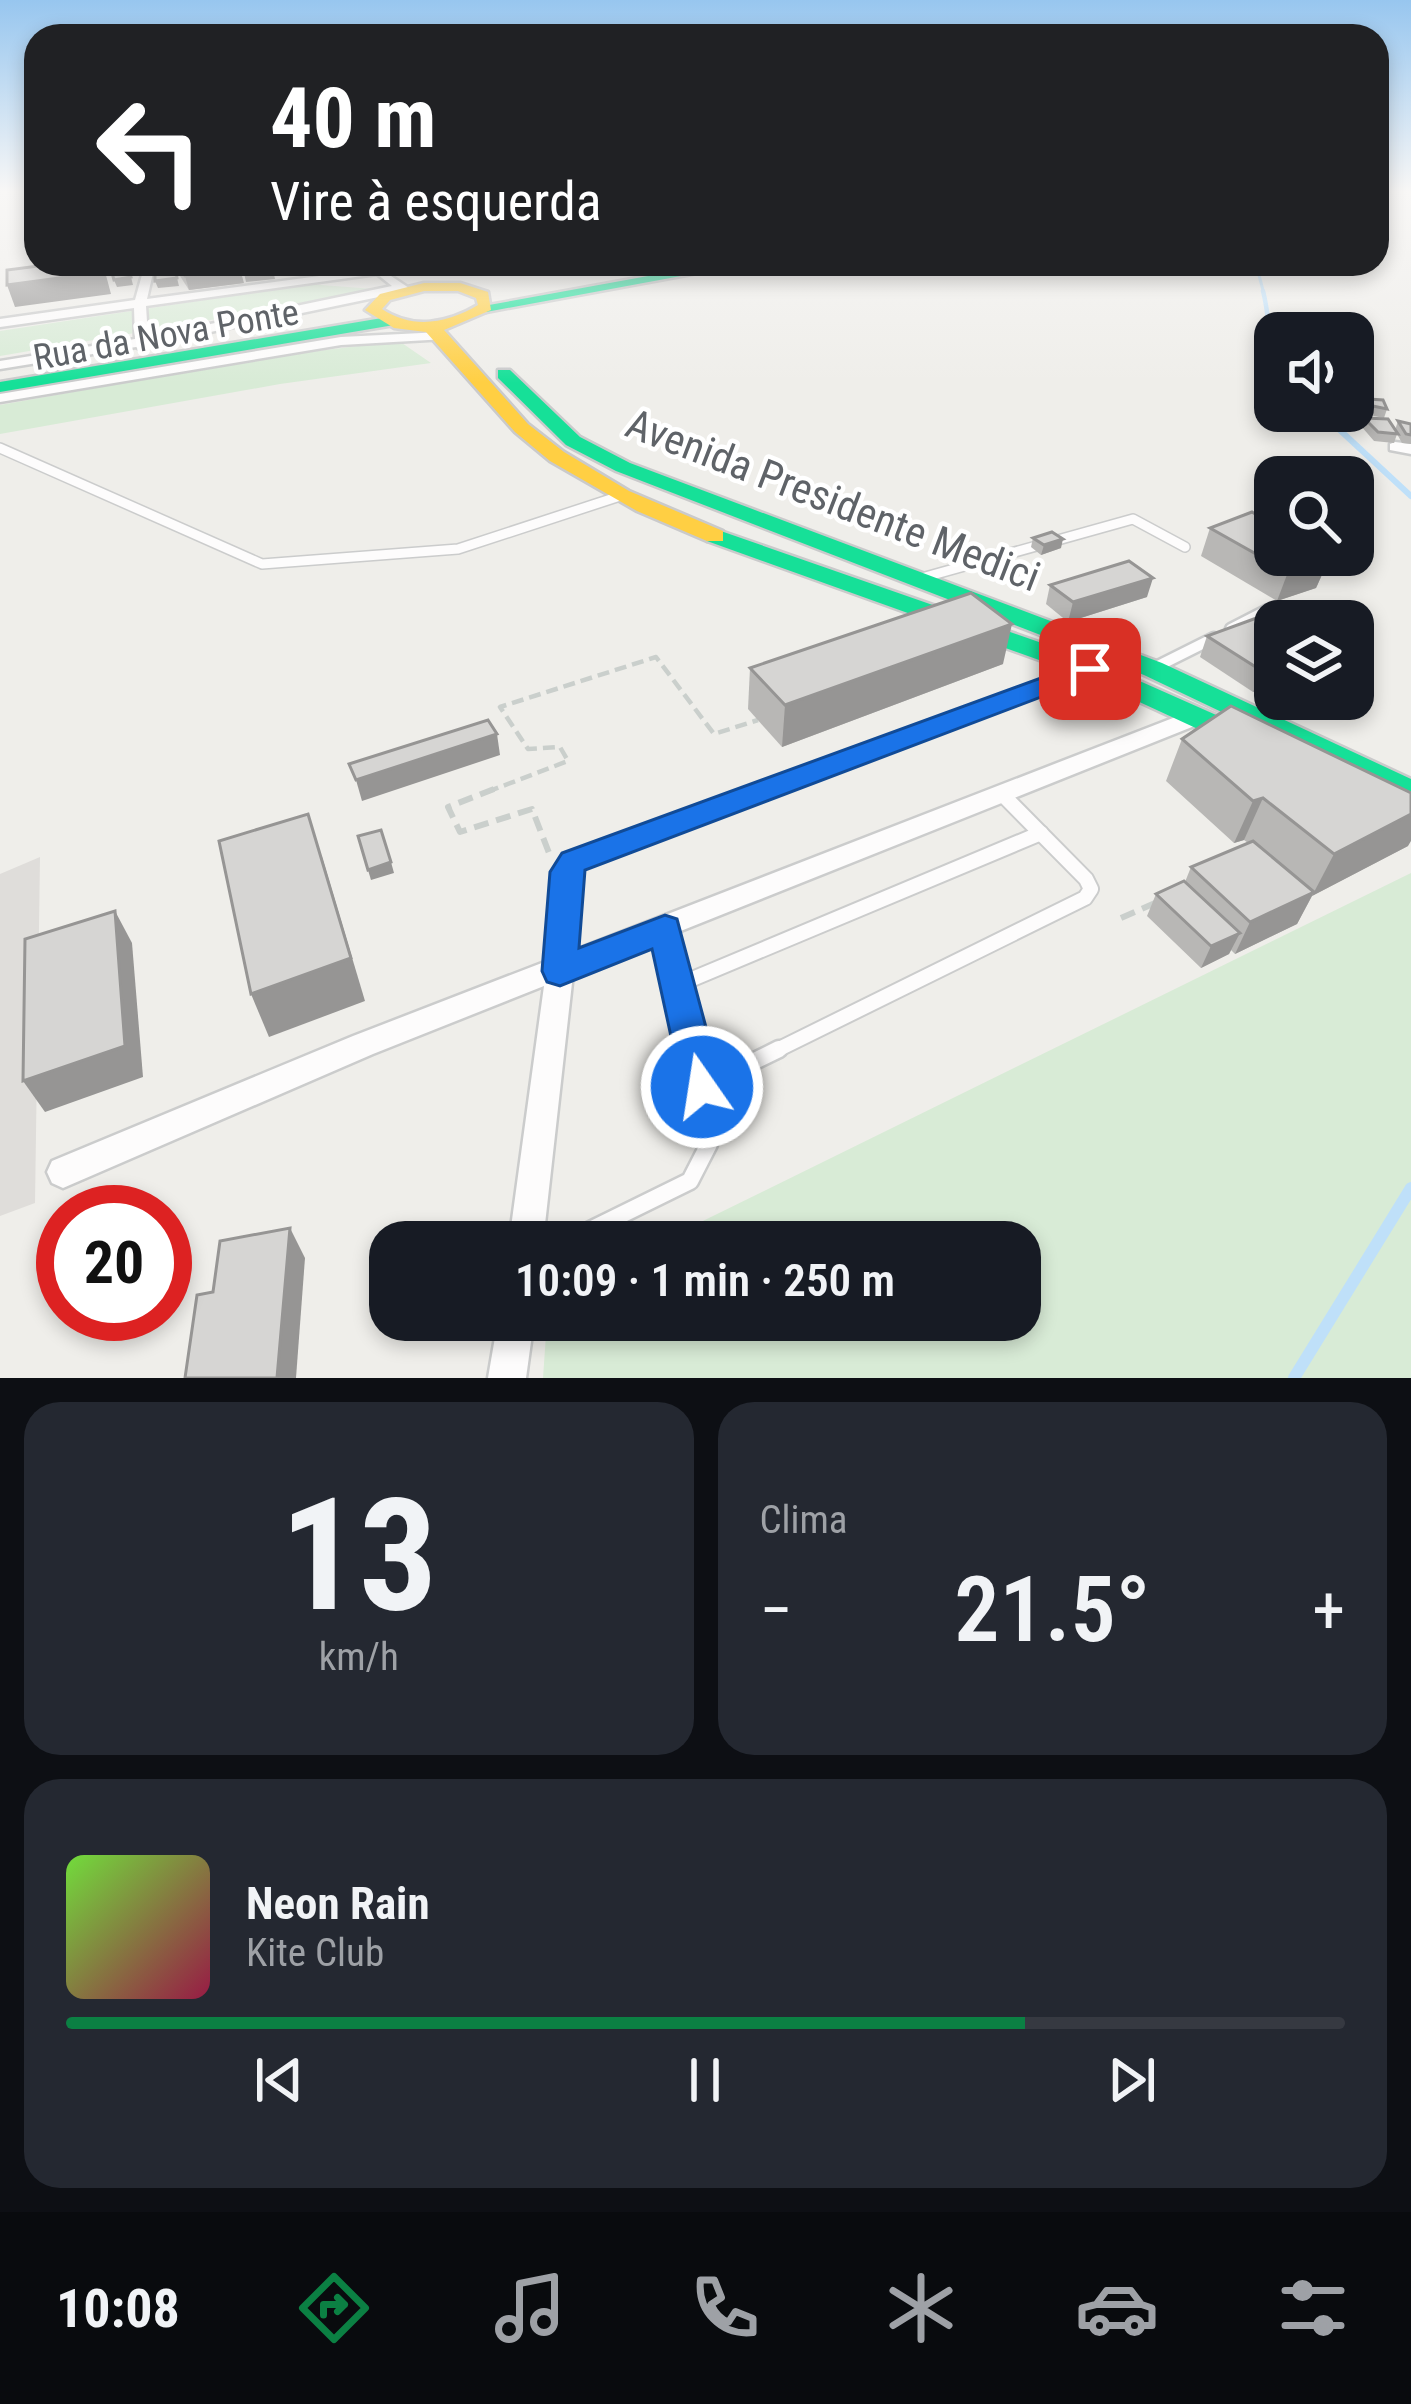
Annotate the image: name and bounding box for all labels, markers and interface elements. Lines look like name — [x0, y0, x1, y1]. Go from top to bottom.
text: 40 m — [270, 69, 437, 168]
icon: left — [72, 72, 228, 228]
text: Vire à esquerda — [270, 170, 602, 233]
street label: Rua da Nova Ponte — [30, 291, 302, 379]
map controls — [1254, 312, 1374, 720]
button: sound — [1254, 312, 1374, 432]
street label: Avenida Presidente Medici — [619, 398, 1047, 602]
button: search — [1254, 456, 1374, 576]
button: layers — [1254, 600, 1374, 720]
pin — [1039, 618, 1141, 720]
icon: arrive — [1057, 636, 1123, 702]
position arrow — [639, 1024, 765, 1150]
speed limit sign: 20 — [36, 1185, 192, 1341]
text: 10:09 · 1 min · 250 m — [515, 1254, 895, 1307]
text: 13 — [280, 1464, 438, 1647]
text: Clima — [760, 1497, 848, 1543]
text: 21.5° — [954, 1558, 1150, 1663]
text: − — [760, 1572, 793, 1649]
text: + — [1312, 1572, 1345, 1649]
text: km/h — [319, 1634, 399, 1680]
text: Neon Rain — [246, 1877, 430, 1930]
text: Kite Club — [246, 1930, 384, 1976]
icon: previous — [246, 2047, 312, 2113]
icon: pause — [672, 2047, 738, 2113]
icon: next — [1099, 2047, 1165, 2113]
icon: directions — [292, 2266, 376, 2350]
icon: music — [488, 2266, 572, 2350]
icon: phone — [683, 2266, 767, 2350]
icon: climate — [879, 2266, 963, 2350]
icon: car — [1075, 2266, 1159, 2350]
icon: filters — [1271, 2266, 1355, 2350]
text: 10:08 — [56, 2277, 180, 2340]

